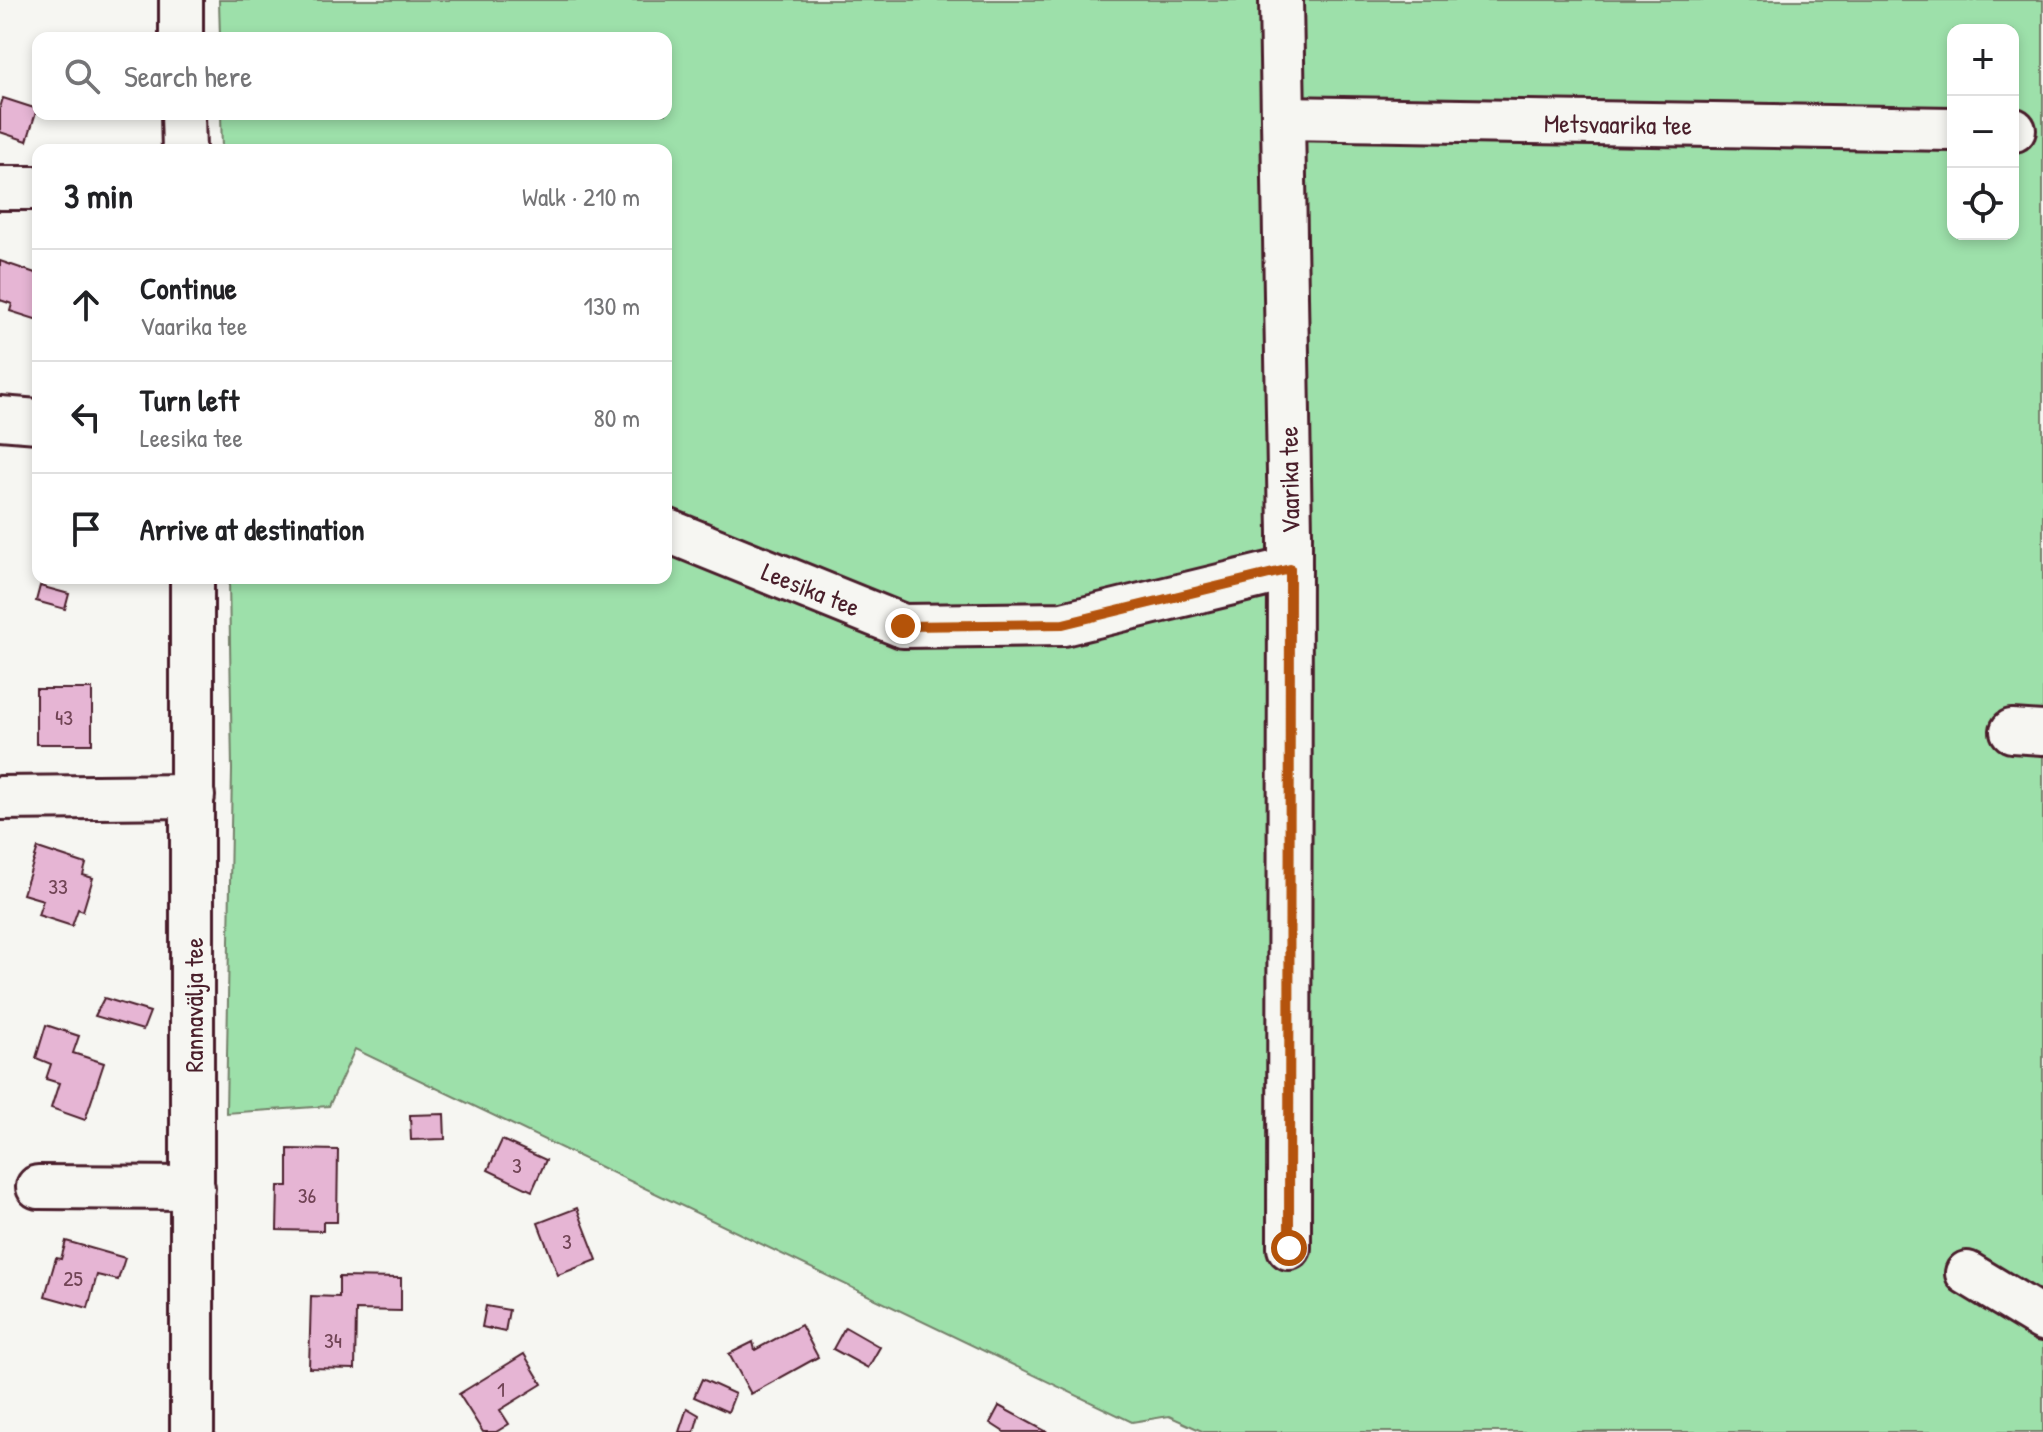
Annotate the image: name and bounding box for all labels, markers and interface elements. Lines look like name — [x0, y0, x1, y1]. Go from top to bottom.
map controls — [1947, 24, 2019, 240]
button: + — [1947, 24, 2019, 96]
search box — [32, 32, 672, 120]
icon: search — [60, 54, 104, 98]
text: Search here — [124, 56, 252, 96]
button: − — [1947, 96, 2019, 168]
street label: Metsvaarika tee — [1544, 105, 1692, 143]
button: locate — [1947, 168, 2019, 240]
text: 3 min — [64, 173, 133, 219]
text: Walk · 210 m — [522, 179, 640, 214]
text: Continue — [140, 268, 237, 308]
icon: ahead — [64, 283, 108, 327]
text: 130 m — [584, 288, 640, 323]
text: Vaarika tee — [140, 308, 247, 343]
text: Turn left — [140, 380, 239, 420]
icon: left — [64, 395, 108, 439]
text: 80 m — [593, 400, 640, 435]
text: Leesika tee — [140, 420, 243, 455]
street label: Vaarika tee — [1271, 426, 1307, 534]
icon: arrive — [64, 507, 108, 551]
text: Arrive at destination — [140, 509, 365, 549]
street label: Leesika tee — [757, 554, 865, 624]
route end — [885, 608, 921, 644]
house number: 43 — [55, 702, 73, 732]
house number: 33 — [48, 871, 68, 901]
street label: Rannavälja tee — [176, 937, 211, 1073]
house number: 3 — [512, 1150, 522, 1180]
house number: 36 — [298, 1180, 317, 1210]
house number: 3 — [562, 1226, 572, 1256]
route start — [1271, 1230, 1307, 1266]
house number: 25 — [63, 1263, 83, 1293]
house number: 34 — [324, 1325, 342, 1355]
house number: 1 — [497, 1374, 505, 1404]

